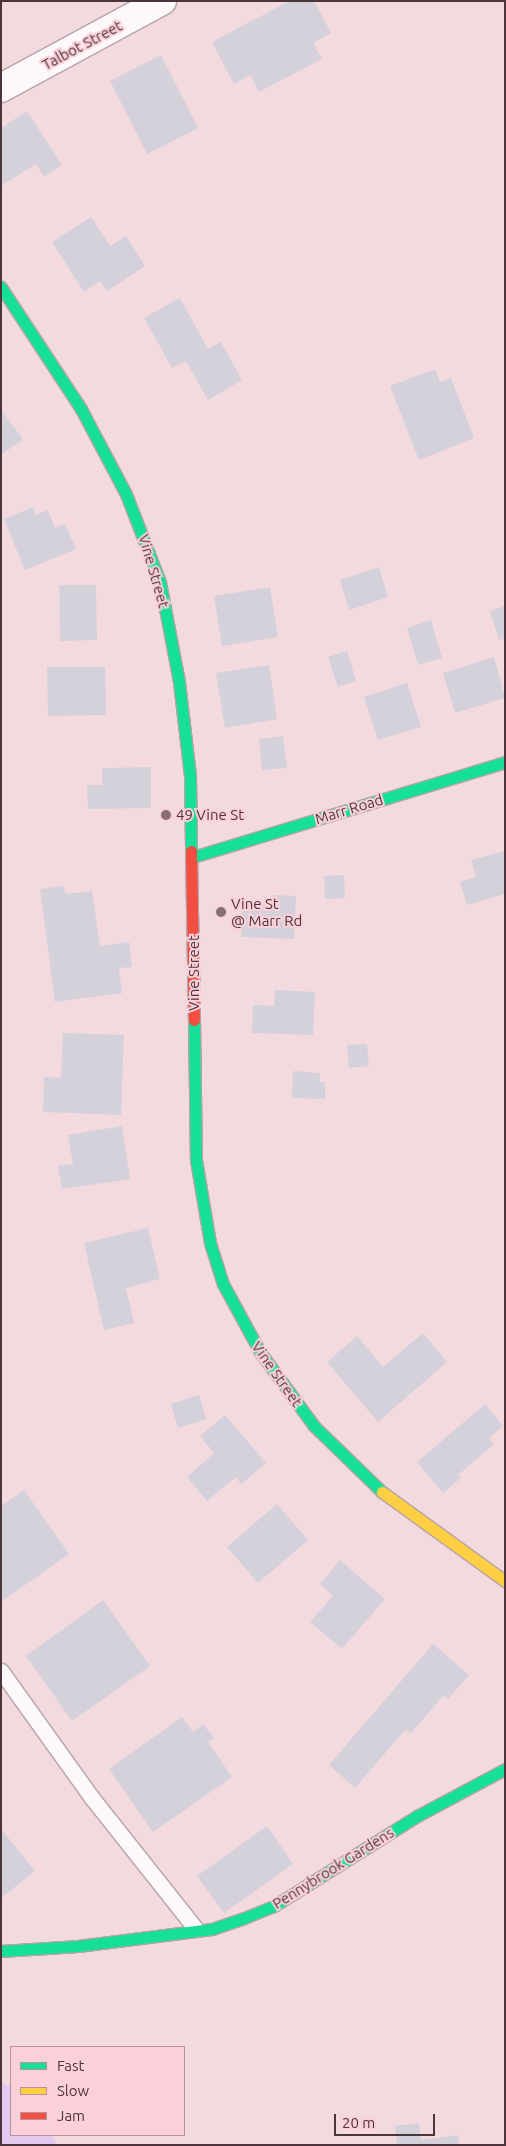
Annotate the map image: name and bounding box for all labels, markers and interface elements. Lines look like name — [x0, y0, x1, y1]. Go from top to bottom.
street label: Talbot Street — [39, 16, 125, 74]
street label: Vine Street — [135, 532, 173, 610]
street label: Marr Road — [313, 790, 385, 828]
place label: 49 Vine St — [176, 806, 244, 824]
marker: 49 Vine St — [160, 809, 172, 821]
place label: Vine St @ Marr Rd — [231, 894, 302, 929]
marker: Vine St @ Marr Rd — [215, 906, 227, 918]
street label: Vine Street — [185, 935, 203, 1011]
street label: Vine Street — [248, 1338, 306, 1410]
street label: Pennybrook Gardens — [269, 1823, 397, 1913]
legend — [10, 2046, 185, 2136]
text: Fast — [57, 2057, 84, 2074]
text: Slow — [57, 2082, 89, 2099]
scale bar — [336, 2104, 437, 2136]
text: Jam — [57, 2107, 85, 2124]
text: 20 m — [342, 2114, 375, 2131]

